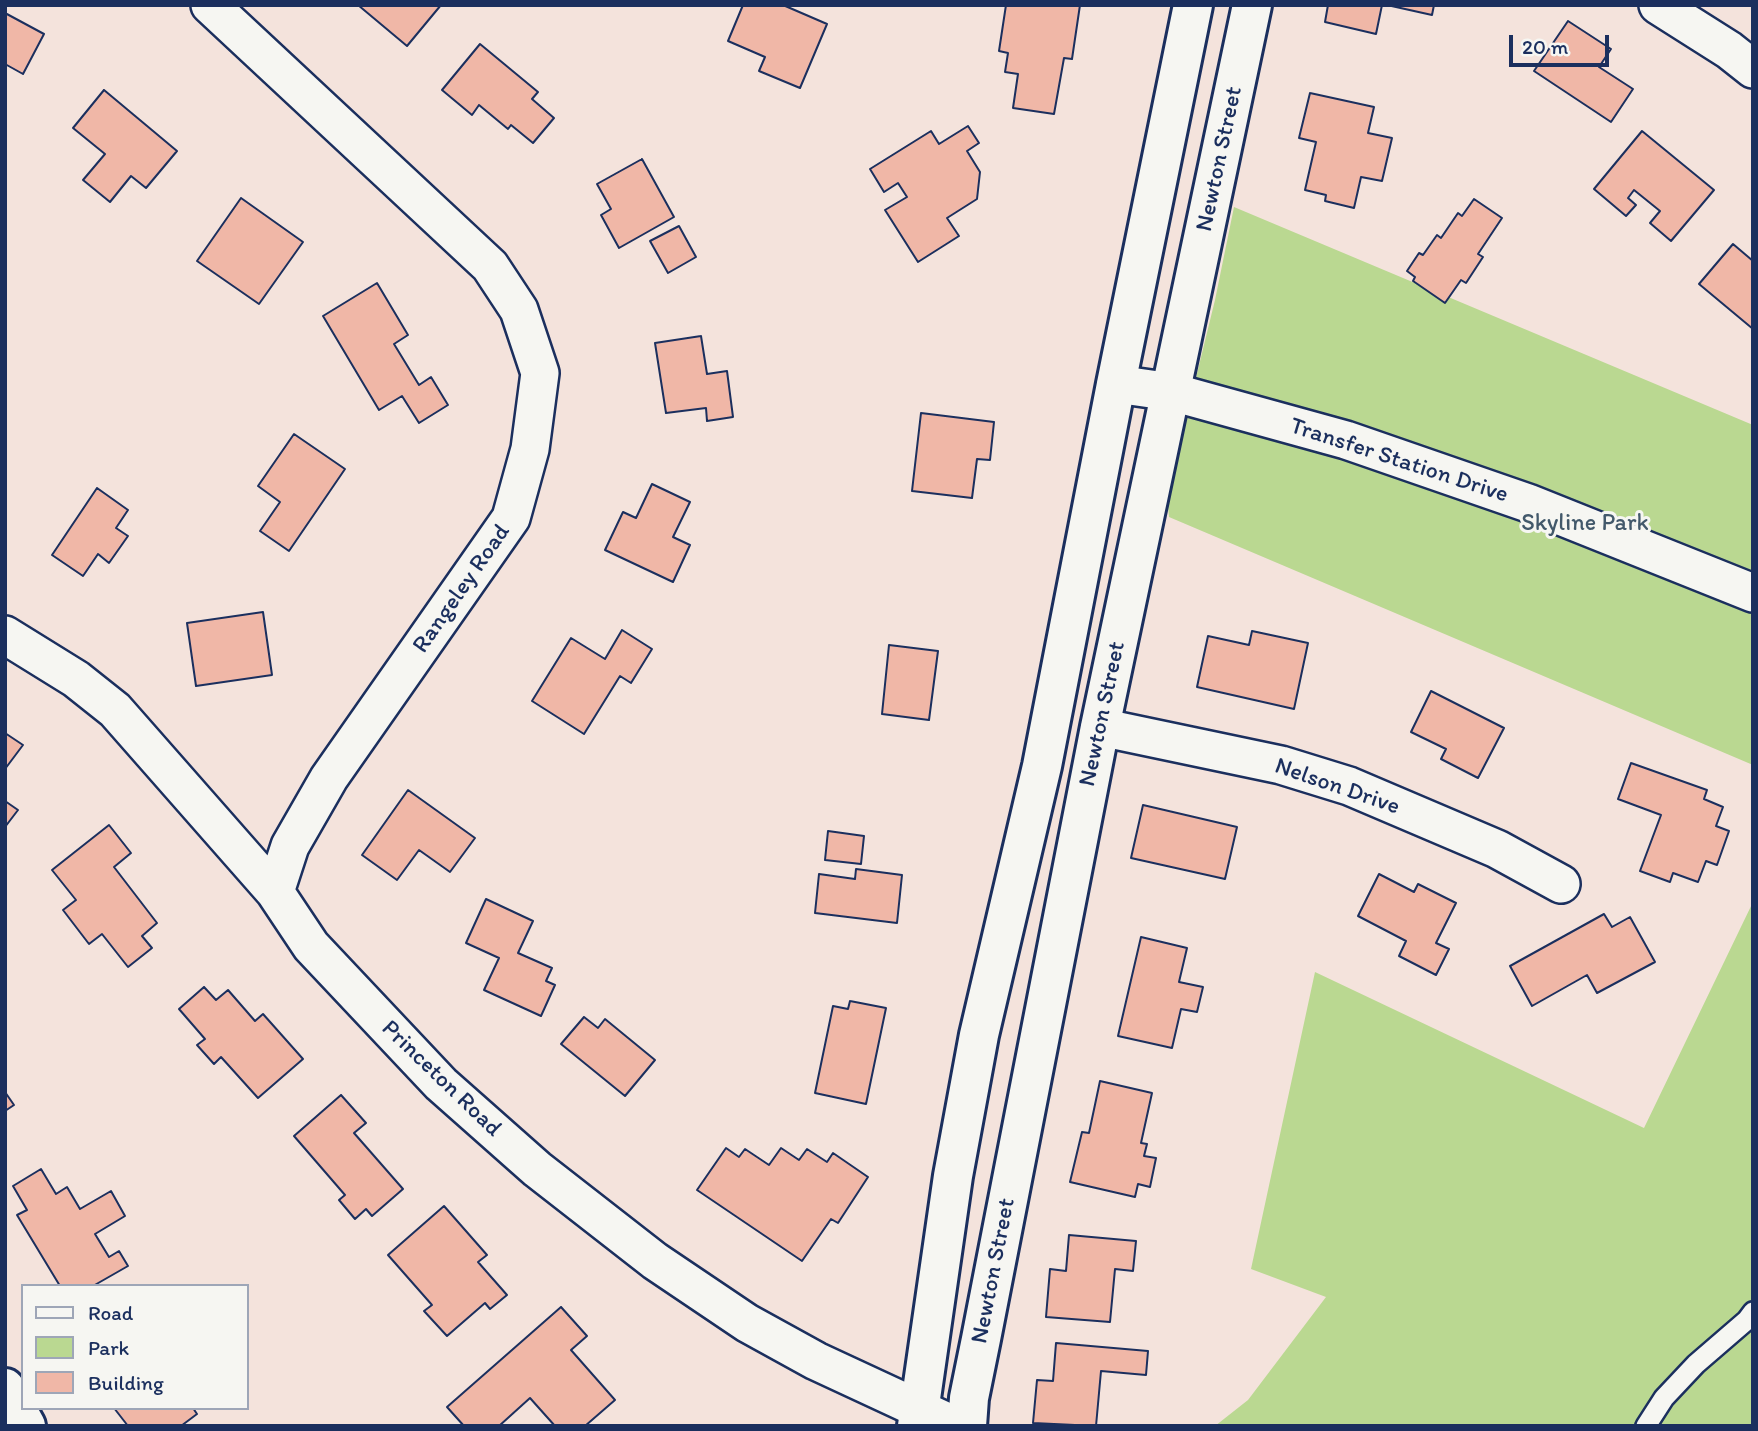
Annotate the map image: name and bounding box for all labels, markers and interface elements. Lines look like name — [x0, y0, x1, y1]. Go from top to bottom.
scale bar — [1513, 21, 1613, 65]
text: 20 m — [1522, 34, 1568, 59]
street label: Newton Street — [1191, 84, 1249, 234]
street label: Transfer Station Drive — [1286, 412, 1512, 510]
park label: Skyline Park — [1521, 510, 1649, 538]
street label: Rangeley Road — [407, 519, 517, 659]
street label: Newton Street — [1074, 639, 1132, 789]
street label: Nelson Drive — [1271, 752, 1403, 822]
street label: Princeton Road — [375, 1014, 507, 1144]
street label: Newton Street — [966, 1196, 1022, 1346]
legend — [21, 1284, 248, 1410]
text: Road — [88, 1300, 133, 1325]
text: Park — [88, 1335, 129, 1360]
text: Building — [88, 1370, 164, 1395]

